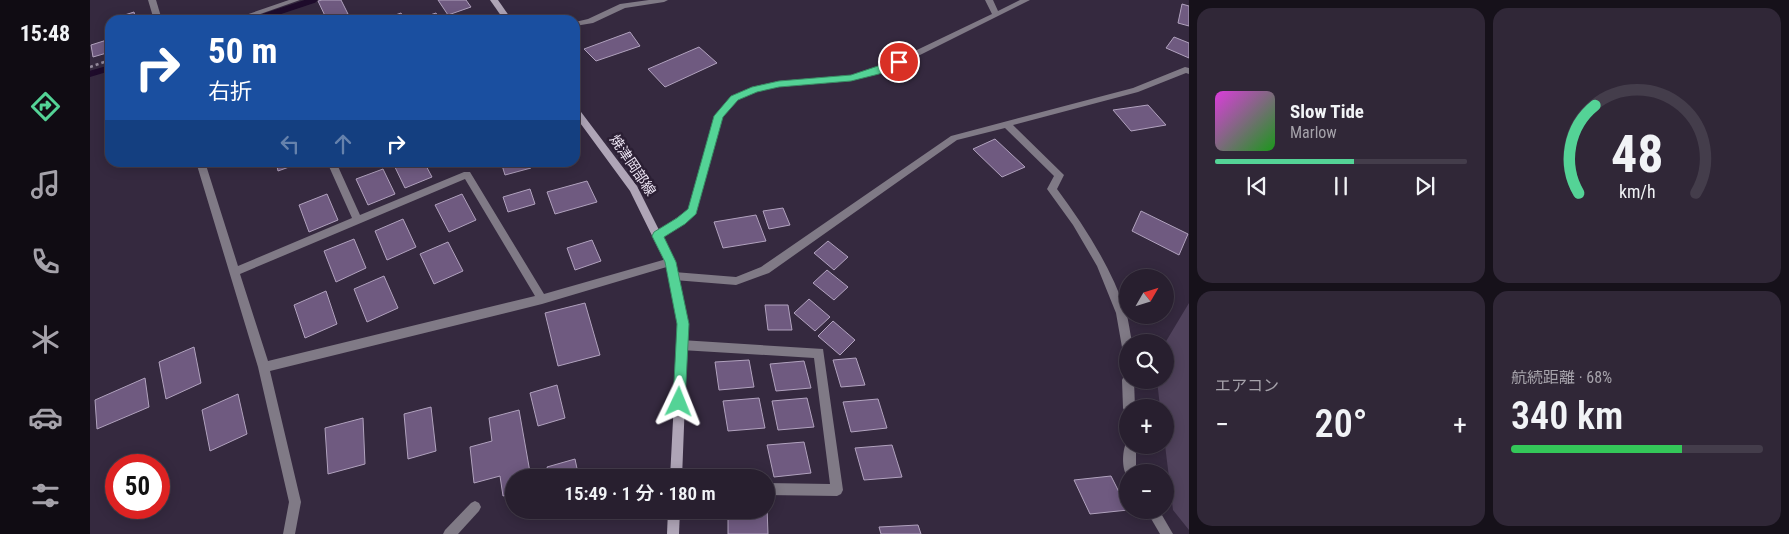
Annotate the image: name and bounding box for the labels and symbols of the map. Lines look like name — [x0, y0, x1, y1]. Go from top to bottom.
pin — [878, 41, 920, 83]
street label: 焼津岡部線 — [607, 132, 659, 198]
north arrow — [1119, 269, 1174, 324]
position arrow — [652, 375, 704, 427]
speed limit sign: 50 — [105, 454, 170, 519]

